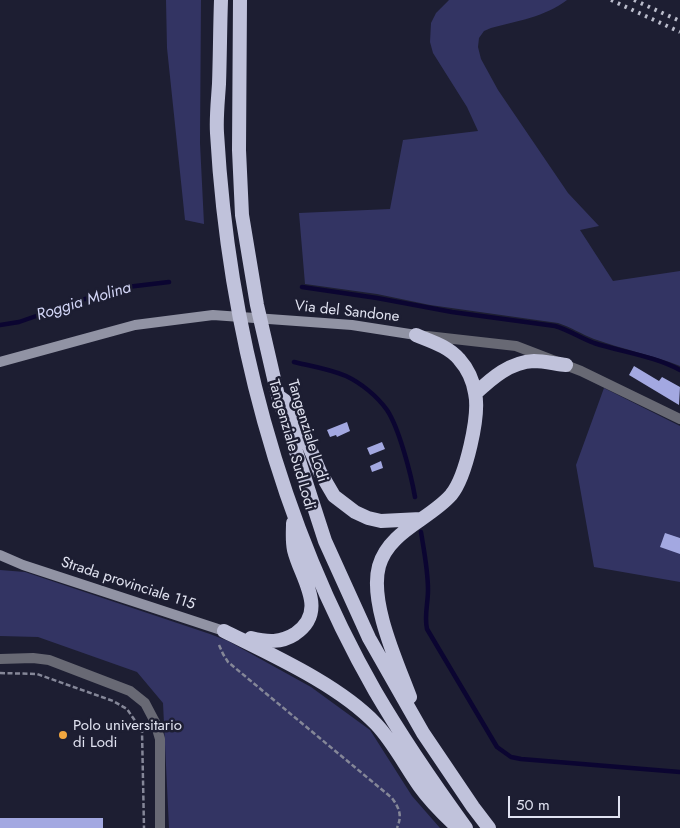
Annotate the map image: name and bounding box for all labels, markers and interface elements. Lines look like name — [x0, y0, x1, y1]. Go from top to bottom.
water label: Roggia Molina — [34, 278, 134, 326]
street label: Via del Sandone — [294, 298, 400, 326]
street label: Tangenziale Sud Lodi — [264, 378, 318, 512]
street label: Tangenziale Lodi — [283, 378, 331, 484]
street label: Strada provinciale 115 — [59, 554, 197, 614]
place label: Polo universitario di Lodi — [73, 717, 182, 752]
marker: Polo universitario di Lodi — [57, 729, 69, 741]
scale bar — [510, 786, 622, 818]
text: 50 m — [516, 794, 550, 816]

